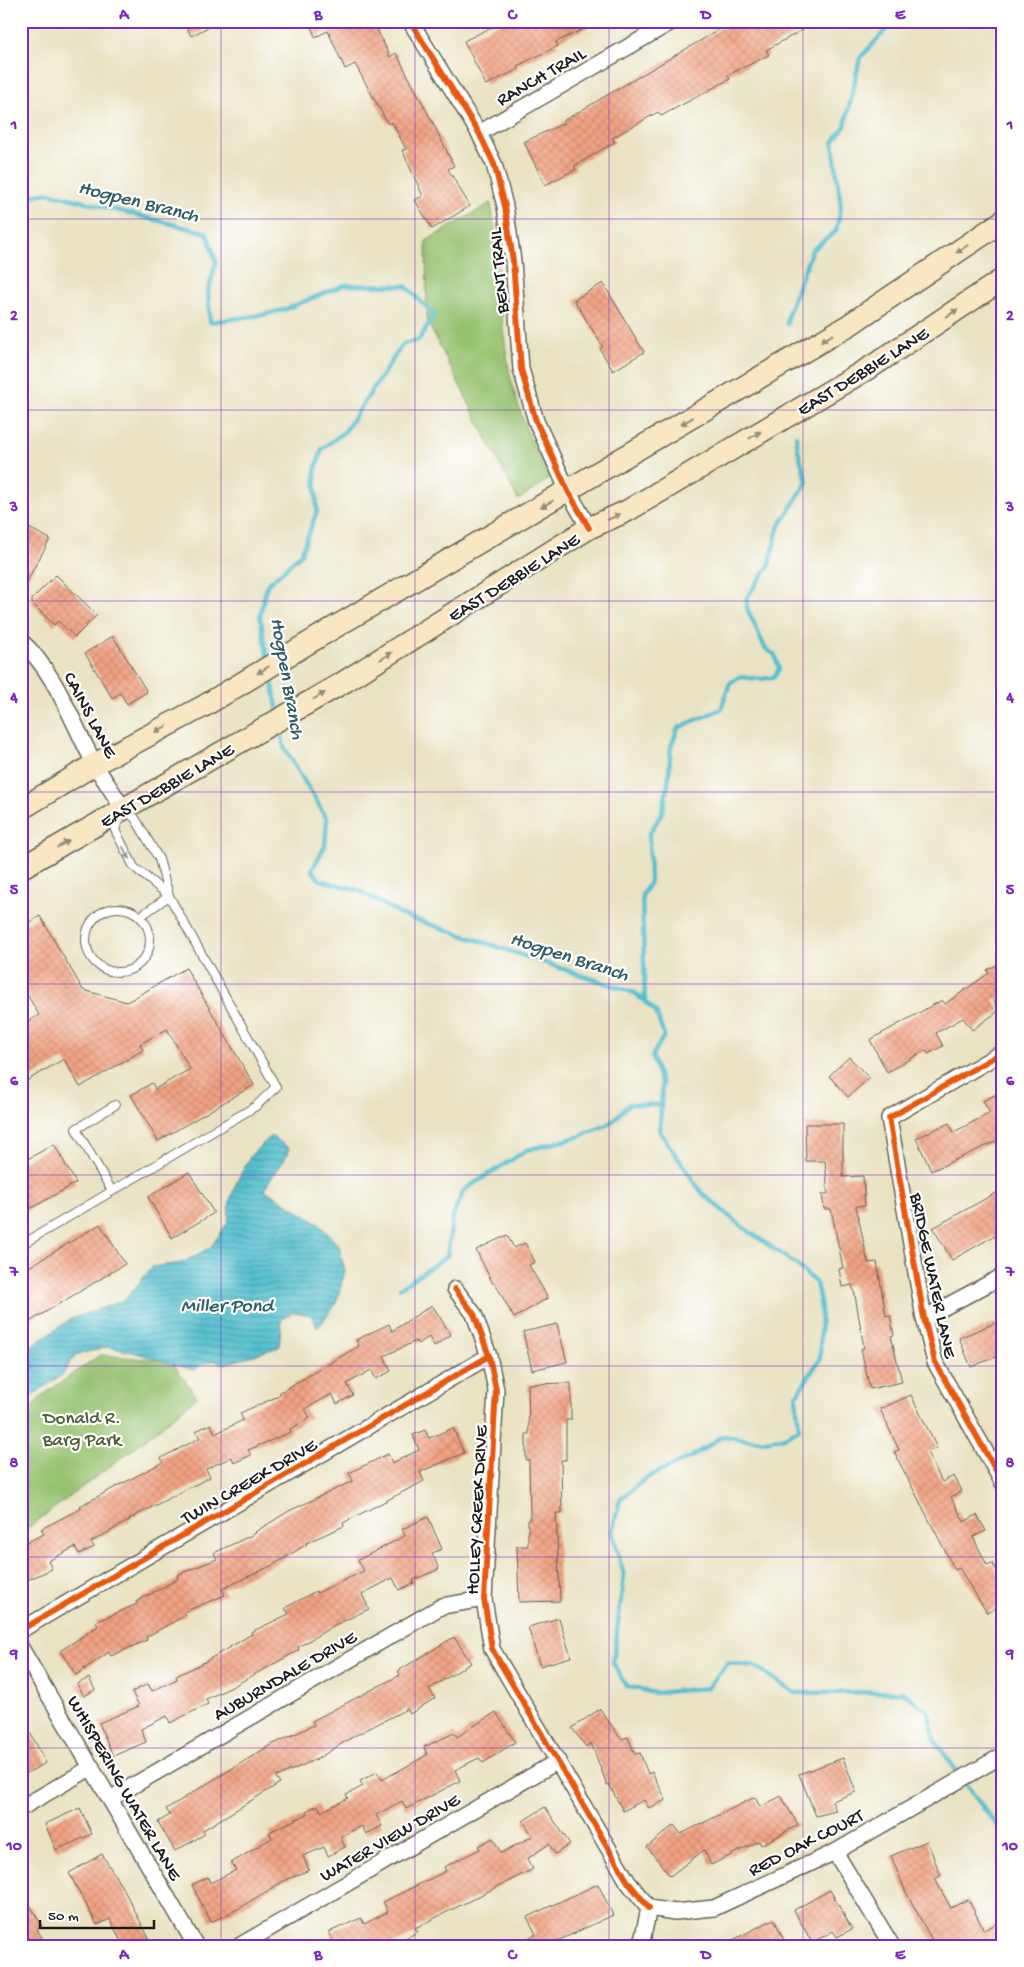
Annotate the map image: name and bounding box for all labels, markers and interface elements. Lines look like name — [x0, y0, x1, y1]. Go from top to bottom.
text: A — [118, 7, 130, 26]
text: B — [313, 7, 323, 26]
text: C — [507, 7, 518, 26]
text: D — [699, 7, 712, 26]
text: E — [895, 7, 906, 26]
street label: RANCH TRAIL — [493, 43, 591, 113]
text: 1 — [10, 117, 17, 136]
text: 1 — [1006, 117, 1013, 136]
water label: Hogpen Branch — [76, 177, 201, 229]
street label: BENT TRAIL — [485, 226, 516, 315]
one-way arrow — [956, 244, 969, 253]
text: 2 — [10, 308, 18, 327]
one-way arrow — [945, 308, 959, 318]
text: 2 — [1006, 308, 1014, 327]
street label: EAST DEBBIE LANE — [794, 323, 935, 423]
one-way arrow — [820, 333, 833, 342]
one-way arrow — [680, 416, 693, 425]
one-way arrow — [748, 431, 761, 440]
text: 3 — [9, 499, 18, 518]
one-way arrow — [540, 499, 554, 508]
text: 3 — [1005, 499, 1014, 518]
one-way arrow — [607, 512, 621, 520]
street label: EAST DEBBIE LANE — [445, 529, 586, 629]
water label: Hogpen Branch — [264, 616, 308, 741]
one-way arrow — [379, 651, 392, 660]
one-way arrow — [256, 666, 269, 675]
street label: CAINS LANE — [57, 669, 122, 764]
text: 4 — [9, 690, 18, 709]
text: 4 — [1005, 690, 1014, 709]
one-way arrow — [313, 692, 326, 701]
one-way arrow — [153, 725, 168, 733]
street label: EAST DEBBIE LANE — [97, 739, 240, 835]
one-way arrow — [57, 839, 70, 848]
one-way arrow — [122, 846, 130, 860]
text: 5 — [10, 882, 19, 901]
text: 5 — [1006, 882, 1015, 901]
water label: Hogpen Branch — [507, 928, 631, 988]
text: 6 — [10, 1073, 19, 1092]
text: 6 — [1006, 1073, 1015, 1092]
street label: BRIDGE WATER LANE — [903, 1190, 961, 1362]
text: 7 — [9, 1264, 19, 1283]
text: 7 — [1005, 1264, 1015, 1283]
water label: Miller Pond — [181, 1296, 275, 1319]
park label: Donald R. Barg Park — [41, 1408, 123, 1453]
street label: HOLLEY CREEK DRIVE — [463, 1424, 494, 1595]
street label: TWIN CREEK DRIVE — [177, 1434, 323, 1532]
text: 8 — [10, 1455, 19, 1474]
text: 8 — [1006, 1455, 1015, 1474]
street label: AUBURNDALE DRIVE — [210, 1626, 362, 1727]
text: 9 — [9, 1646, 18, 1665]
text: 9 — [1005, 1646, 1014, 1665]
street label: WHISPERING WATER LANE — [61, 1692, 186, 1886]
street label: WATER VIEW DRIVE — [317, 1789, 466, 1888]
street label: RED OAK COURT — [745, 1805, 869, 1883]
text: 10 — [5, 1838, 22, 1857]
text: 10 — [1001, 1838, 1018, 1857]
scale bar — [40, 1897, 154, 1929]
text: 50 m — [48, 1908, 79, 1926]
text: A — [118, 1947, 130, 1966]
text: B — [313, 1947, 323, 1966]
text: C — [507, 1947, 518, 1966]
text: D — [699, 1947, 712, 1966]
text: E — [895, 1947, 906, 1966]

